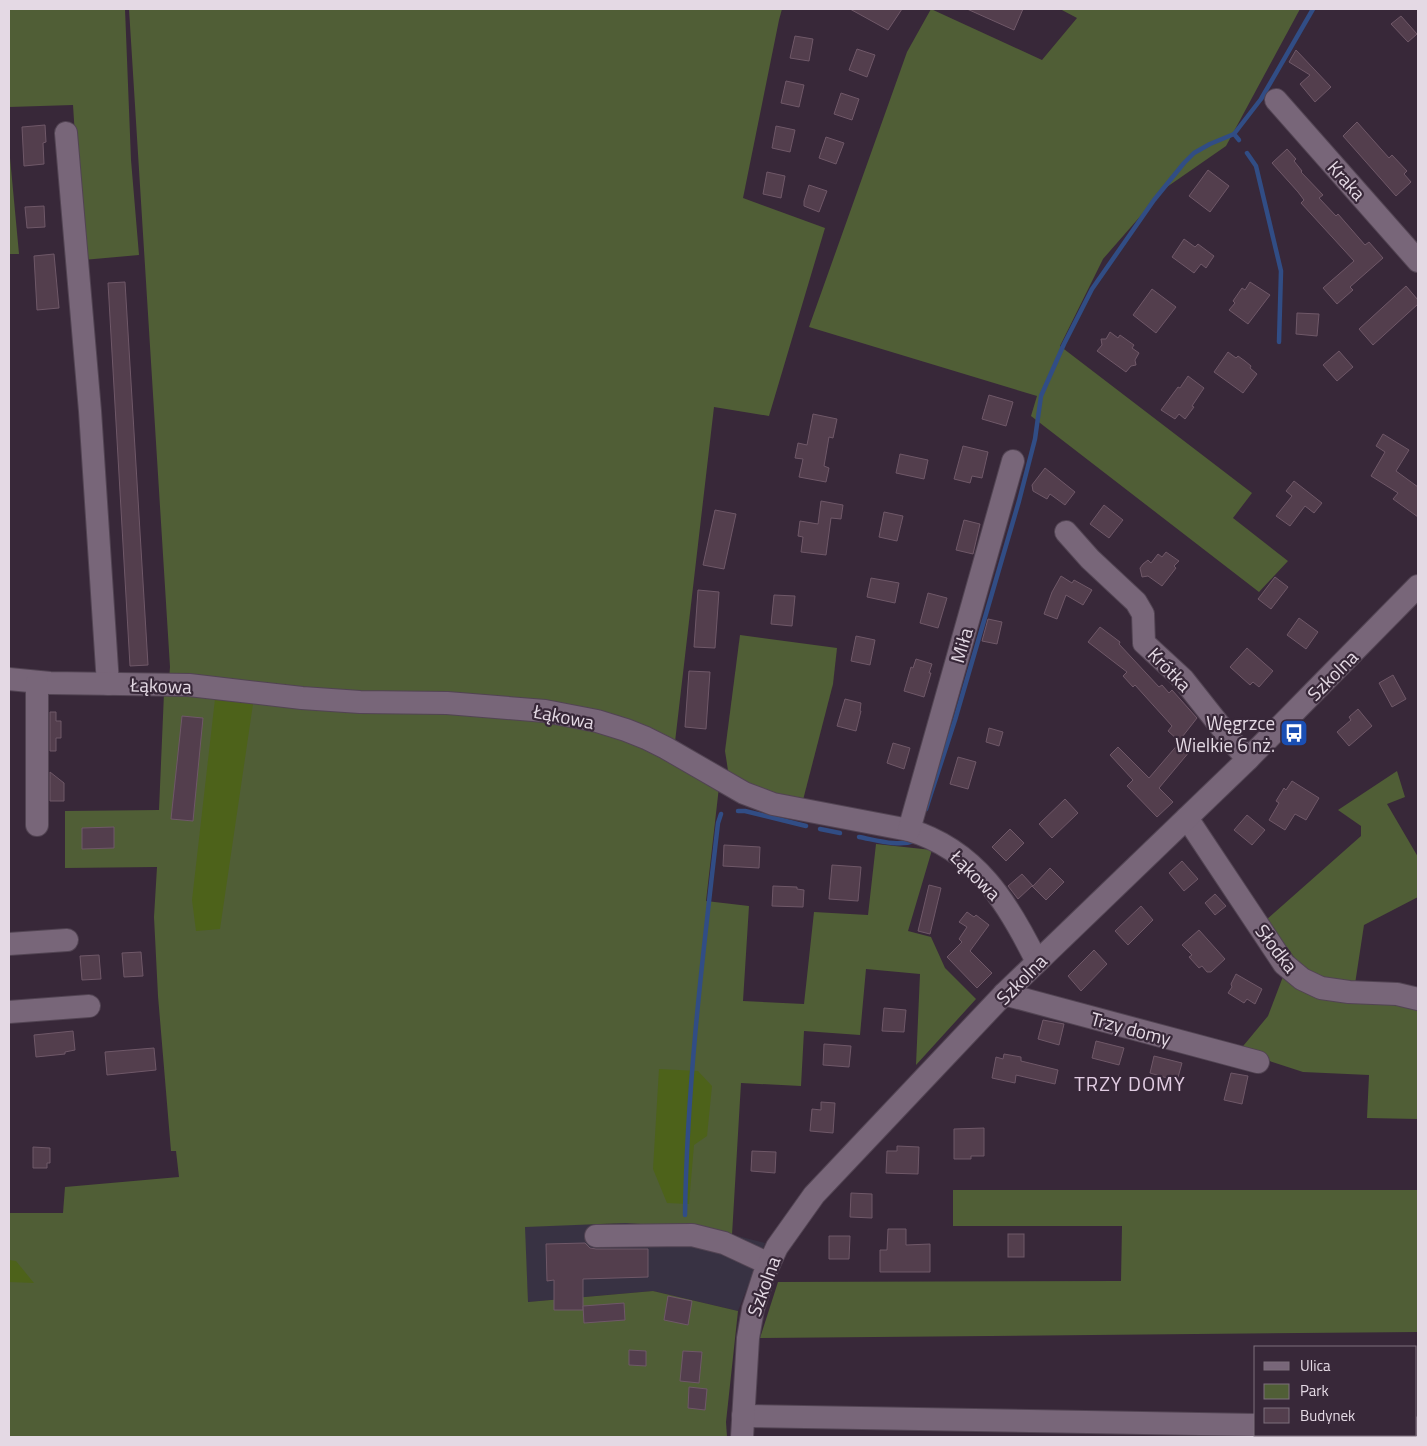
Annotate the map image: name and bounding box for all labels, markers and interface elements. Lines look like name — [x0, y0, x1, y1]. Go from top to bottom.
street label: Kraka — [1321, 153, 1373, 207]
street label: Miła — [942, 623, 980, 666]
street label: Krótka — [1141, 640, 1199, 698]
street label: Szkolna — [1300, 643, 1364, 707]
street label: Łąkowa — [129, 669, 193, 701]
street label: Łąkowa — [530, 696, 597, 736]
place label: Węgrzce Wielkie 6 nż. — [1175, 708, 1275, 759]
bus stop icon: Węgrzce Wielkie 6 nż. — [1279, 718, 1309, 748]
street label: Łąkowa — [943, 842, 1008, 907]
street label: Słodka — [1249, 917, 1306, 979]
street label: Szkolna — [989, 947, 1053, 1011]
street label: Trzy domy — [1088, 1003, 1174, 1053]
district label: TRZY DOMY — [1074, 1068, 1186, 1099]
street label: Szkolna — [739, 1252, 787, 1320]
legend — [1254, 1346, 1417, 1436]
text: Ulica — [1300, 1354, 1331, 1377]
text: Park — [1300, 1379, 1329, 1402]
text: Budynek — [1300, 1404, 1355, 1427]

